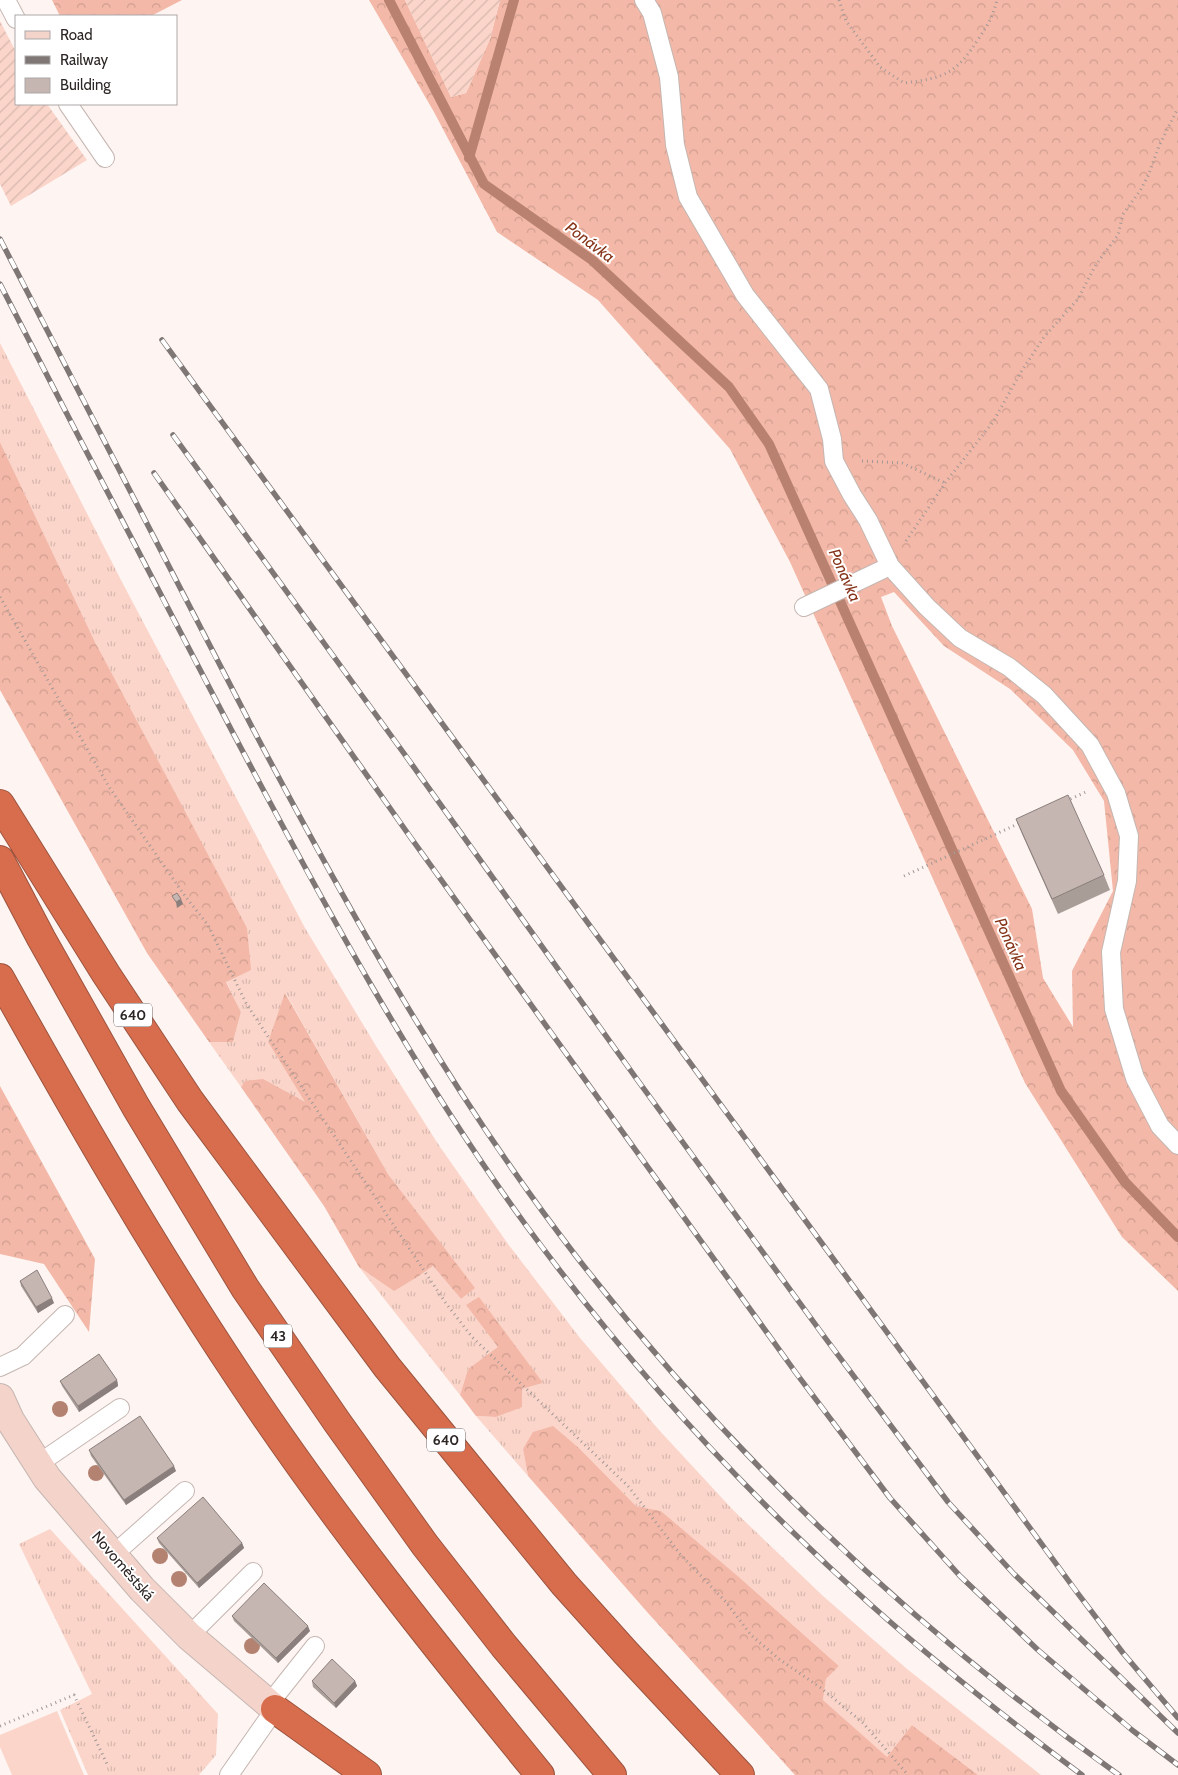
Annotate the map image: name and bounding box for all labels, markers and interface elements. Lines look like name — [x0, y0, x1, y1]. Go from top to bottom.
legend — [15, 15, 178, 105]
text: Road — [60, 26, 93, 44]
text: Railway — [60, 51, 109, 69]
text: Building — [60, 76, 111, 94]
water label: Ponávka — [562, 218, 618, 266]
water label: Ponávka — [825, 546, 865, 604]
water label: Ponávka — [991, 915, 1031, 973]
road number: 640 — [114, 1004, 152, 1026]
road number: 43 — [264, 1324, 292, 1348]
road number: 640 — [427, 1428, 465, 1452]
street label: Novoměstská — [88, 1528, 159, 1605]

